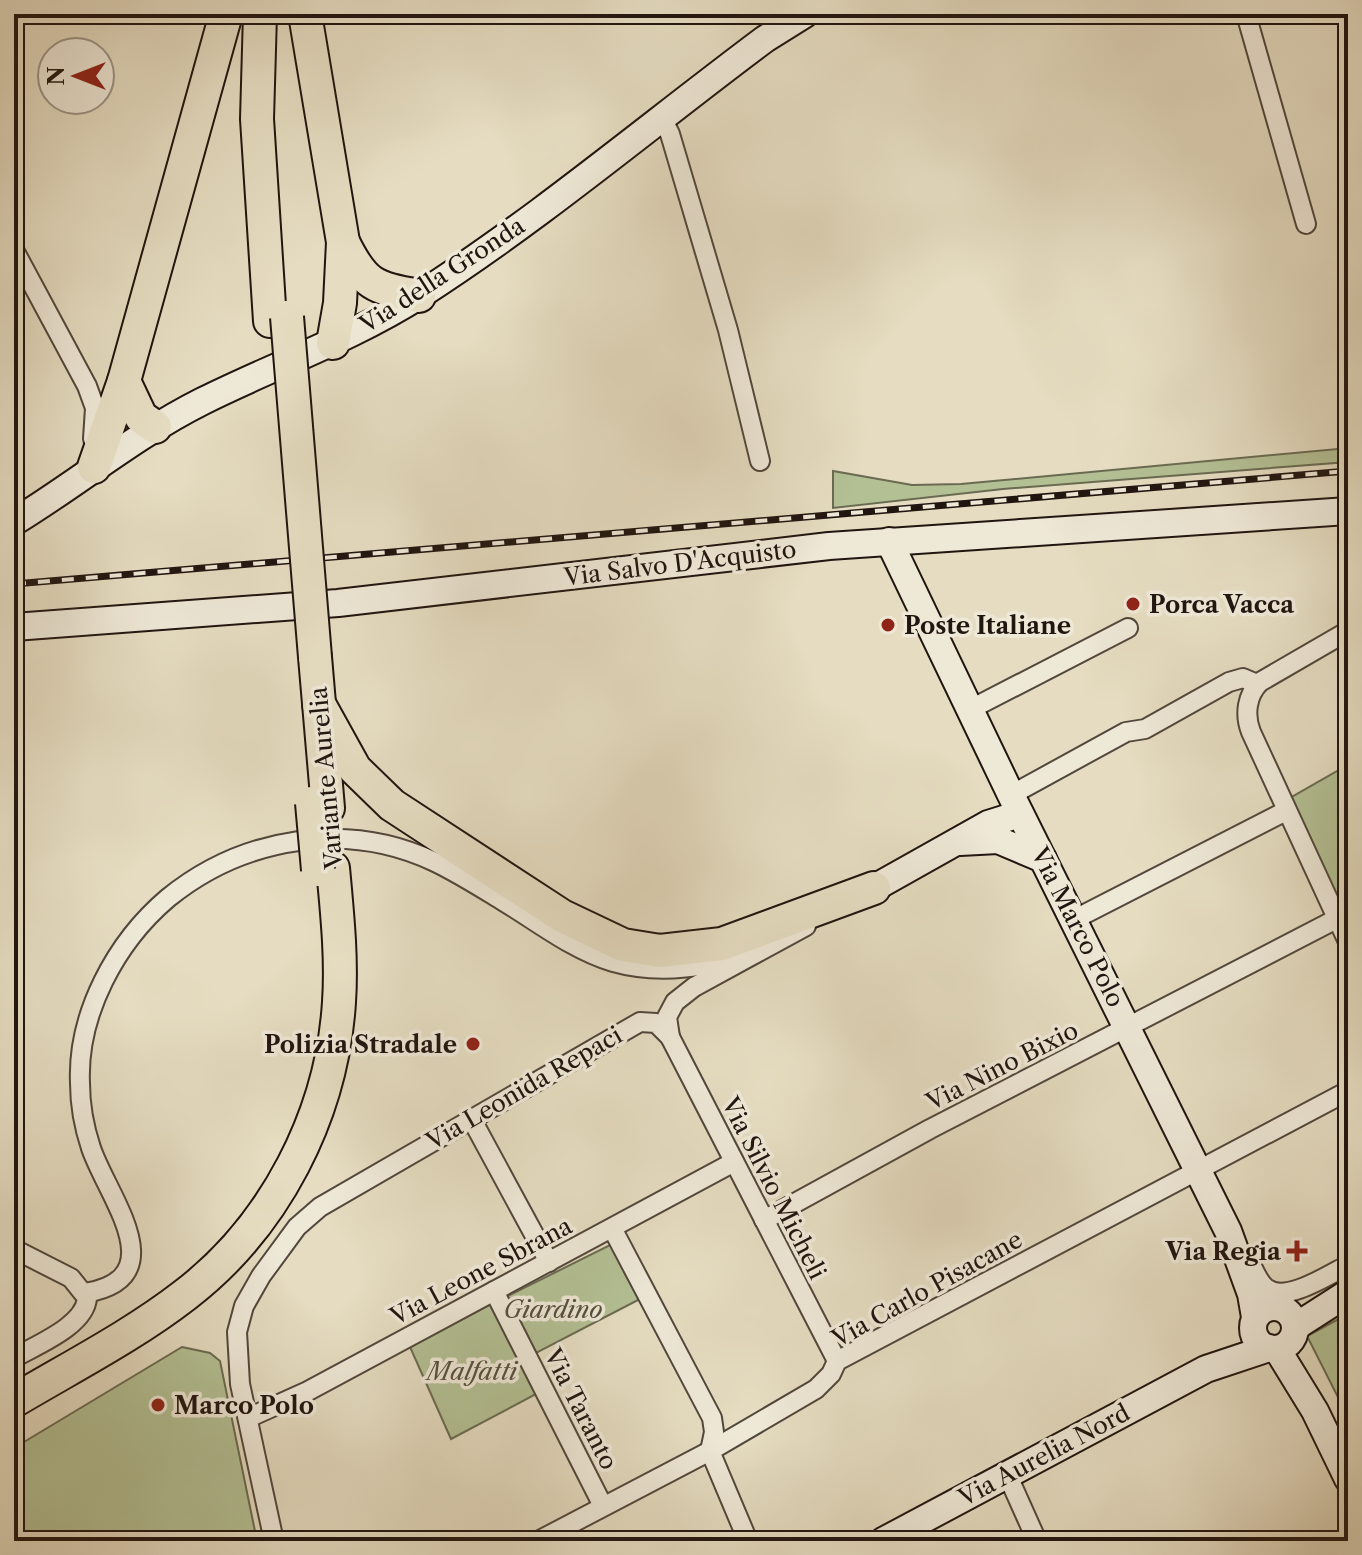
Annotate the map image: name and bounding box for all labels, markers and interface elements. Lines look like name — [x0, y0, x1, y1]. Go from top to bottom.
north arrow — [36, 36, 116, 116]
text: N — [43, 66, 70, 86]
street label: Via della Gronda — [353, 211, 530, 340]
street label: Via Salvo D'Acquisto — [561, 534, 798, 592]
place label: Porca Vacca — [1149, 590, 1295, 619]
marker: Porca Vacca — [1124, 595, 1142, 613]
place label: Poste Italiane — [904, 611, 1071, 640]
marker: Poste Italiane — [879, 616, 897, 634]
street label: Variante Aurelia — [304, 685, 348, 871]
street label: Via Marco Polo — [1025, 841, 1131, 1012]
street label: Via Nino Bixio — [920, 1015, 1083, 1117]
street label: Via Leonida Repaci — [420, 1020, 627, 1156]
place label: Polizia Stradale — [264, 1030, 457, 1059]
marker: Polizia Stradale — [464, 1035, 482, 1053]
street label: Via Silvio Micheli — [715, 1091, 832, 1284]
street label: Via Leone Sbrana — [384, 1211, 577, 1332]
street label: Via Carlo Pisacane — [826, 1225, 1027, 1354]
place label: Via Regia — [1164, 1237, 1282, 1266]
marker: Via Regia — [1288, 1242, 1306, 1260]
park label: Giardino — [503, 1295, 603, 1324]
street label: Via Taranto — [538, 1343, 624, 1474]
park label: Malfatti — [424, 1357, 518, 1386]
place label: Marco Polo — [174, 1391, 314, 1420]
marker: Marco Polo — [149, 1396, 167, 1414]
street label: Via Aurelia Nord — [953, 1398, 1135, 1513]

